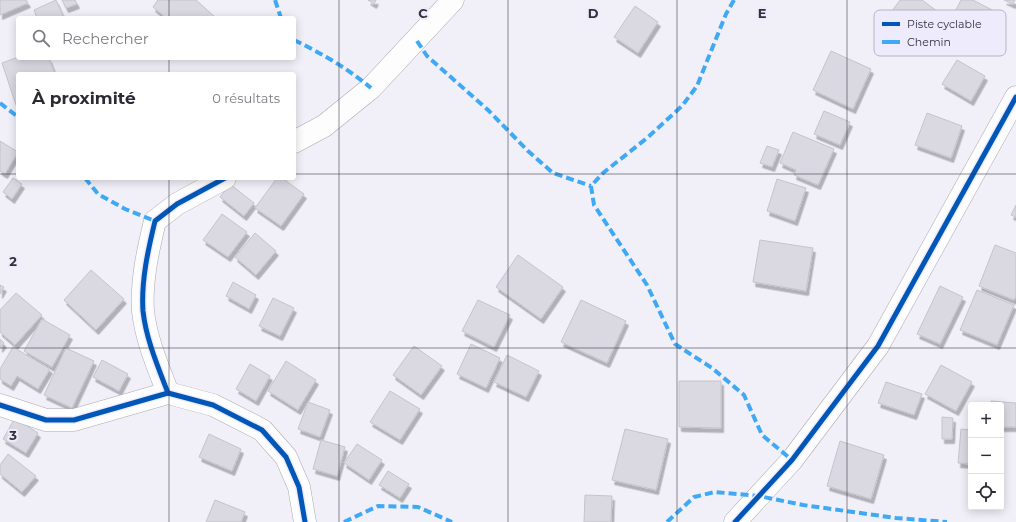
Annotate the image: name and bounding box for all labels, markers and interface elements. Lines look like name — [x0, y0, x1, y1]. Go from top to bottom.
text: C — [418, 5, 428, 21]
text: D — [588, 5, 599, 21]
text: E — [758, 5, 767, 21]
legend — [874, 10, 1006, 56]
search box — [16, 16, 296, 60]
text: Piste cyclable — [907, 17, 982, 31]
icon: search — [30, 27, 52, 49]
text: Rechercher — [62, 29, 149, 48]
text: Chemin — [907, 35, 951, 49]
text: À proximité — [32, 88, 136, 108]
text: 0 résultats — [212, 90, 280, 106]
text: 2 — [9, 253, 17, 269]
map controls — [968, 402, 1004, 510]
button: + — [968, 402, 1004, 438]
text: 3 — [8, 427, 17, 443]
button: − — [968, 438, 1004, 474]
button: locate — [968, 474, 1004, 510]

